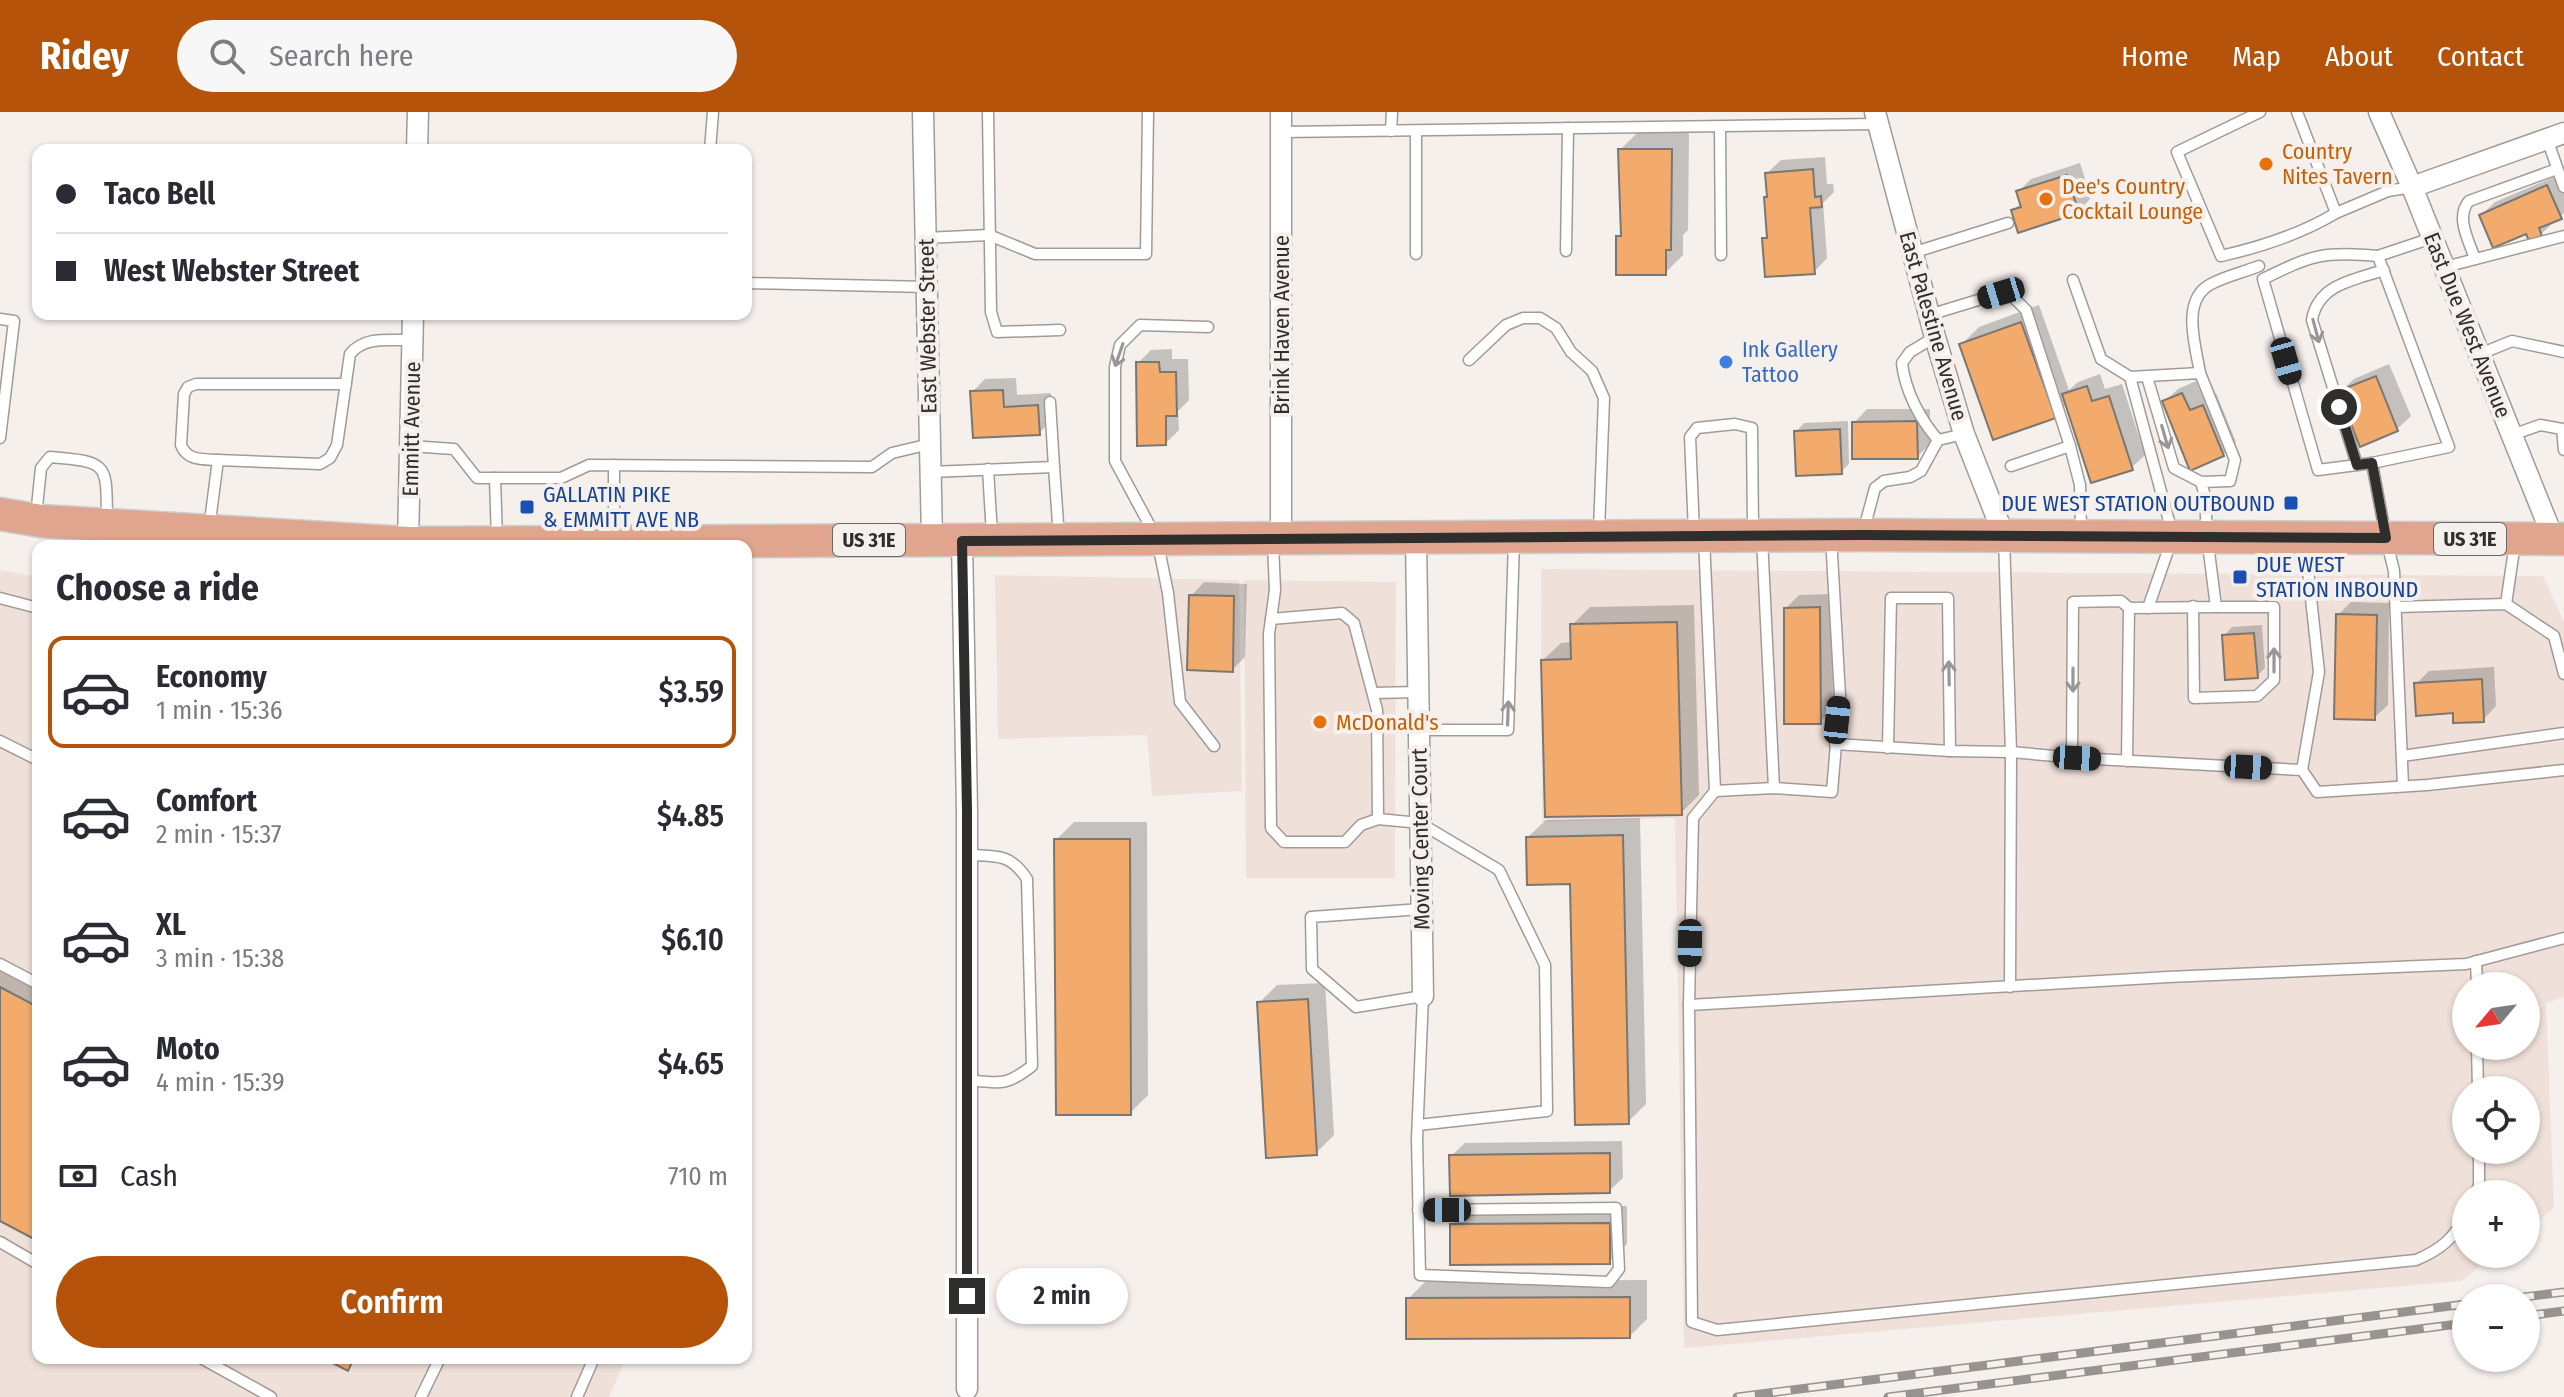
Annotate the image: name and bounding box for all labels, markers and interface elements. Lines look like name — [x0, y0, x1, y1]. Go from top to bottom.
search box — [177, 20, 737, 92]
text: Ridey — [40, 33, 129, 79]
icon: search — [205, 34, 249, 78]
text: Search here — [269, 38, 414, 74]
text: Home — [2121, 40, 2188, 73]
text: Map — [2232, 40, 2281, 73]
text: About — [2325, 40, 2393, 73]
text: Contact — [2437, 40, 2524, 73]
place label: Country Nites Tavern — [2282, 138, 2393, 190]
marker: Country Nites Tavern — [2257, 155, 2275, 173]
place label: Dee's Country Cocktail Lounge — [2062, 173, 2203, 225]
text: Taco Bell — [104, 176, 215, 212]
marker: Dee's Country Cocktail Lounge — [2037, 190, 2055, 208]
street label: East Palestine Avenue — [1894, 228, 1973, 424]
street label: East Due West Avenue — [2418, 228, 2517, 422]
street label: Brink Haven Avenue — [1268, 235, 1295, 415]
street label: East Webster Street — [912, 237, 943, 414]
text: West Webster Street — [104, 253, 359, 289]
car — [1975, 275, 2027, 311]
one-way arrow — [2309, 318, 2324, 343]
car — [2268, 335, 2304, 387]
place label: Ink Gallery Tattoo — [1742, 336, 1838, 388]
one-way arrow — [1111, 342, 1126, 367]
marker: Ink Gallery Tattoo — [1717, 353, 1735, 371]
street label: Emmitt Avenue — [397, 361, 426, 497]
route start — [2321, 389, 2357, 425]
one-way arrow — [2158, 424, 2173, 450]
place label: GALLATIN PIKE & EMMITT AVE NB — [543, 481, 699, 533]
place label: DUE WEST STATION OUTBOUND — [2001, 490, 2275, 517]
marker: DUE WEST STATION OUTBOUND — [2282, 494, 2300, 512]
marker: GALLATIN PIKE & EMMITT AVE NB — [518, 498, 536, 516]
road number: US 31E — [2434, 523, 2506, 555]
road number: US 31E — [833, 524, 905, 556]
place label: DUE WEST STATION INBOUND — [2256, 551, 2418, 603]
text: Choose a ride — [56, 566, 259, 610]
marker: DUE WEST STATION INBOUND — [2231, 568, 2249, 586]
one-way arrow — [2266, 647, 2282, 674]
icon: car — [60, 656, 132, 728]
text: Economy — [156, 659, 267, 695]
one-way arrow — [1941, 660, 1957, 687]
one-way arrow — [2065, 666, 2081, 693]
text: $3.59 — [659, 674, 724, 710]
text: 1 min · 15:36 — [156, 695, 283, 726]
car — [1823, 695, 1851, 745]
one-way arrow — [1501, 700, 1516, 727]
place label: McDonald's — [1336, 709, 1439, 736]
marker: McDonald's — [1311, 713, 1329, 731]
car — [2052, 745, 2102, 771]
street label: Moving Center Court — [1405, 747, 1436, 930]
car — [2223, 754, 2273, 780]
icon: car — [60, 780, 132, 852]
text: Comfort — [156, 783, 257, 819]
text: $4.85 — [657, 798, 724, 834]
text: 2 min · 15:37 — [156, 819, 282, 850]
icon: car — [60, 904, 132, 976]
text: XL — [156, 907, 186, 943]
car — [1678, 919, 1702, 967]
text: $6.10 — [661, 922, 724, 958]
text: 3 min · 15:38 — [156, 943, 284, 974]
north arrow — [2452, 972, 2540, 1060]
map controls — [2452, 972, 2540, 1372]
icon: car — [60, 1028, 132, 1100]
text: Moto — [156, 1031, 220, 1067]
text: $4.65 — [658, 1046, 724, 1082]
text: 4 min · 15:39 — [156, 1067, 285, 1098]
button: locate — [2452, 1076, 2540, 1164]
icon: cash — [56, 1154, 100, 1198]
text: Cash — [120, 1158, 178, 1194]
text: 710 m — [668, 1161, 728, 1192]
button: + — [2452, 1180, 2540, 1268]
car — [1423, 1198, 1471, 1222]
button: Confirm — [56, 1256, 728, 1348]
callout: 2 min — [995, 1268, 1127, 1324]
route end — [949, 1278, 985, 1314]
text: 2 min — [1033, 1280, 1091, 1311]
button: − — [2452, 1284, 2540, 1372]

